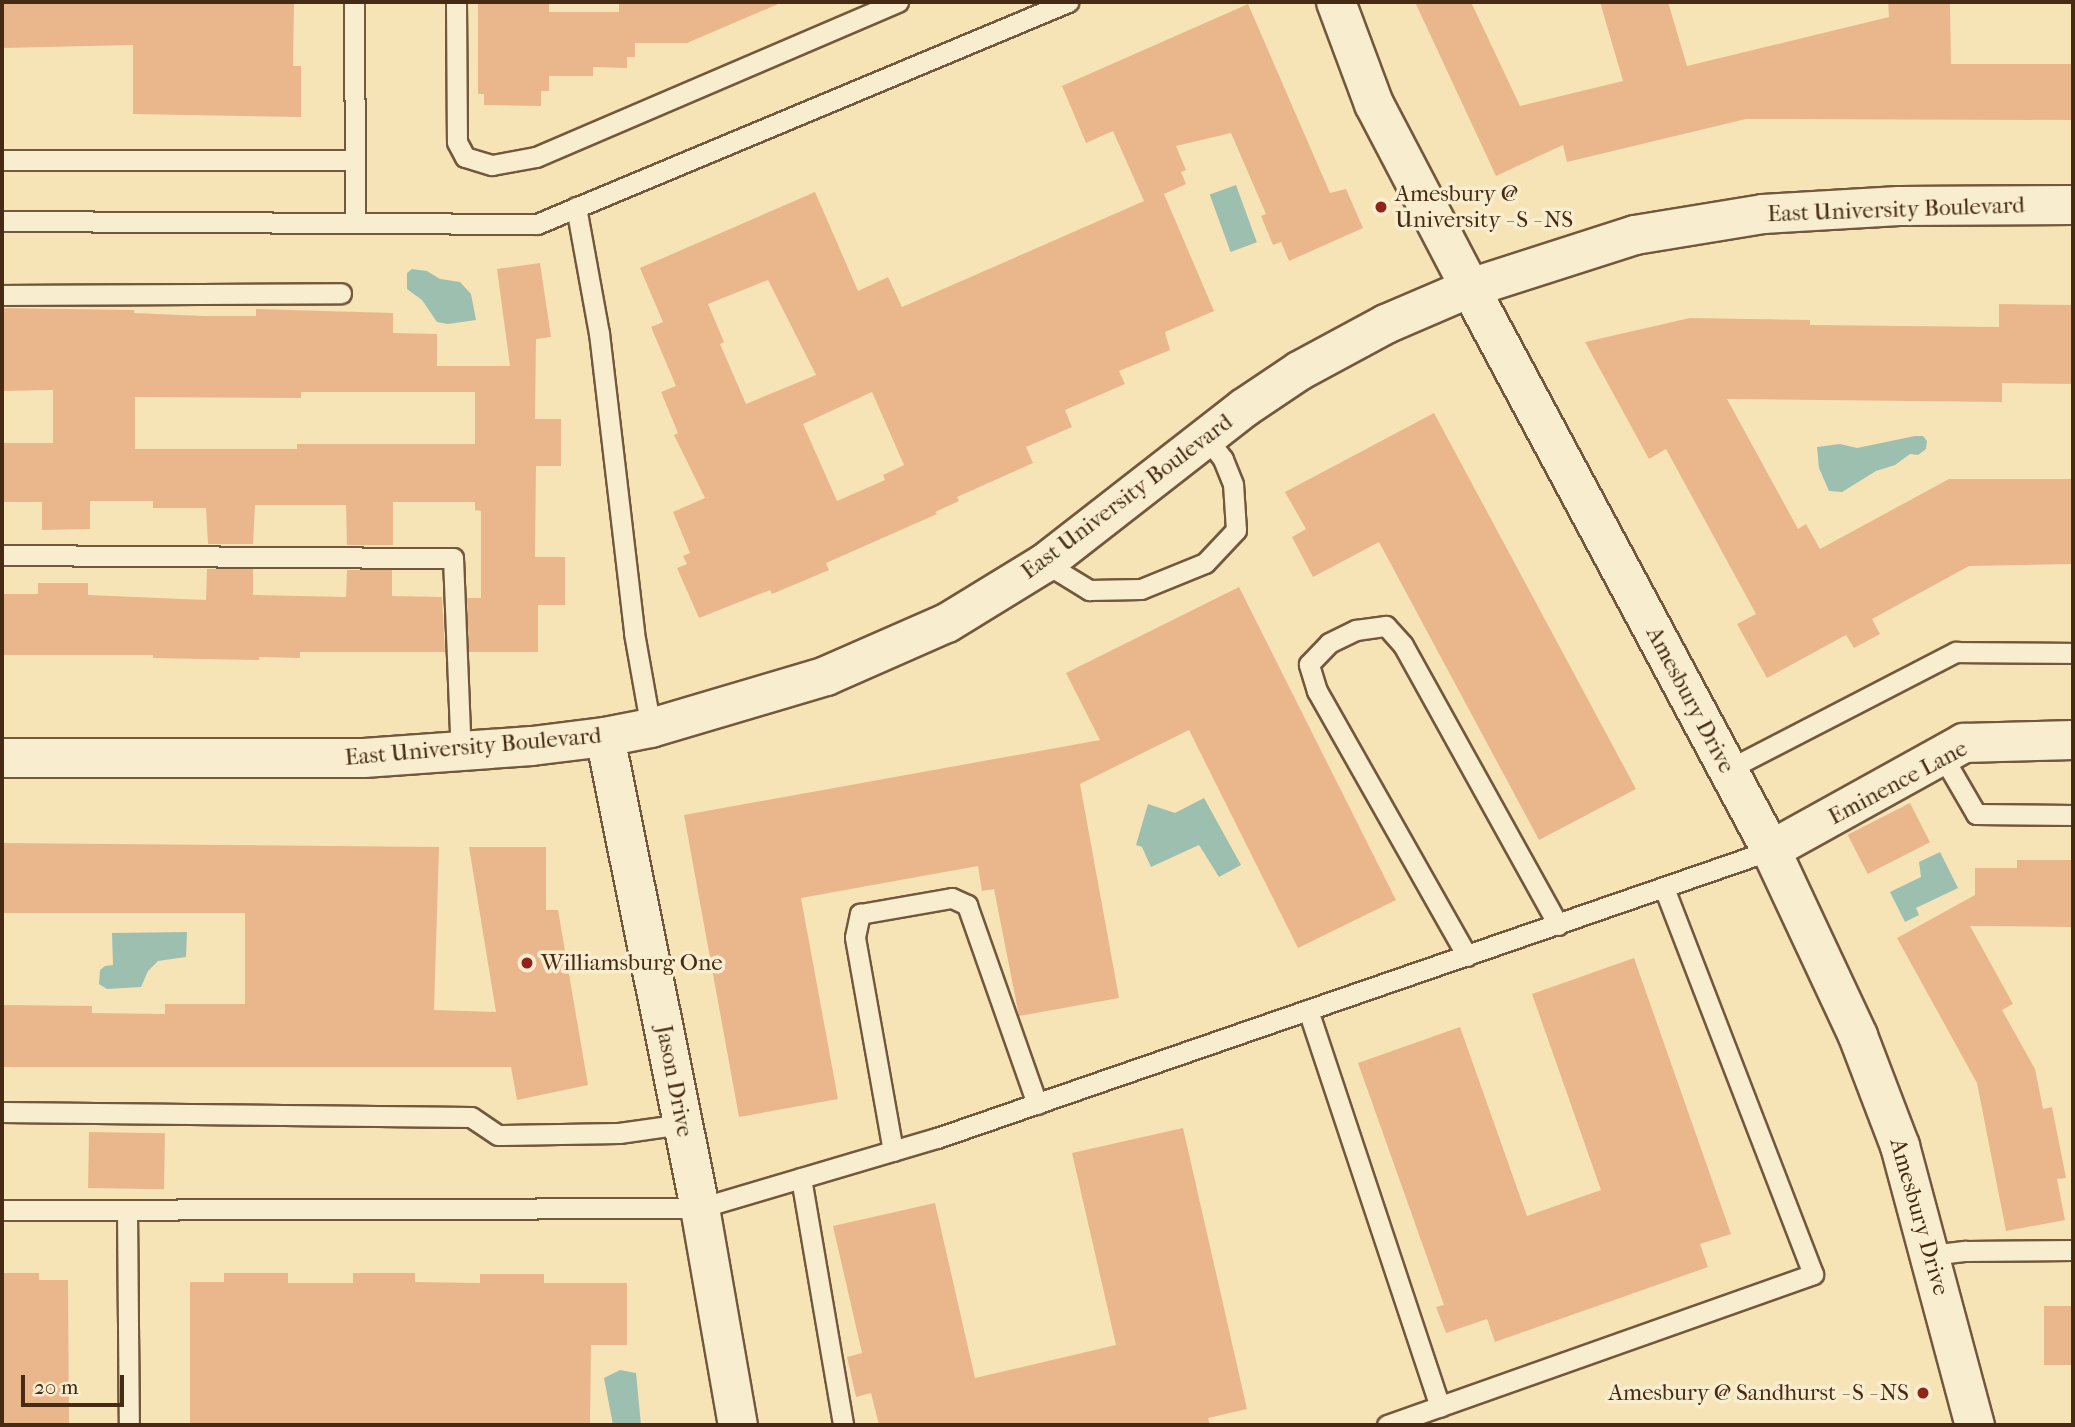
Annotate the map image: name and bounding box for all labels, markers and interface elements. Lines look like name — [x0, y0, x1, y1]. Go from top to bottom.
place label: Amesbury @ University - S - NS — [1395, 180, 1573, 234]
street label: East University Boulevard — [1767, 192, 2025, 228]
marker: Amesbury @ University - S - NS — [1373, 199, 1389, 215]
street label: East University Boulevard — [1016, 409, 1238, 585]
street label: Amesbury Drive — [1640, 622, 1740, 778]
street label: East University Boulevard — [344, 722, 602, 772]
street label: Eminence Lane — [1824, 735, 1972, 831]
place label: Williamsburg One — [541, 949, 723, 977]
marker: Williamsburg One — [519, 955, 535, 971]
street label: Jason Drive — [650, 1023, 698, 1139]
street label: Amesbury Drive — [1883, 1135, 1955, 1299]
scale bar — [24, 1360, 128, 1404]
text: 20 m — [34, 1375, 78, 1399]
place label: Amesbury @ Sandhurst - S - NS — [1608, 1379, 1909, 1407]
marker: Amesbury @ Sandhurst - S - NS — [1915, 1385, 1931, 1401]

